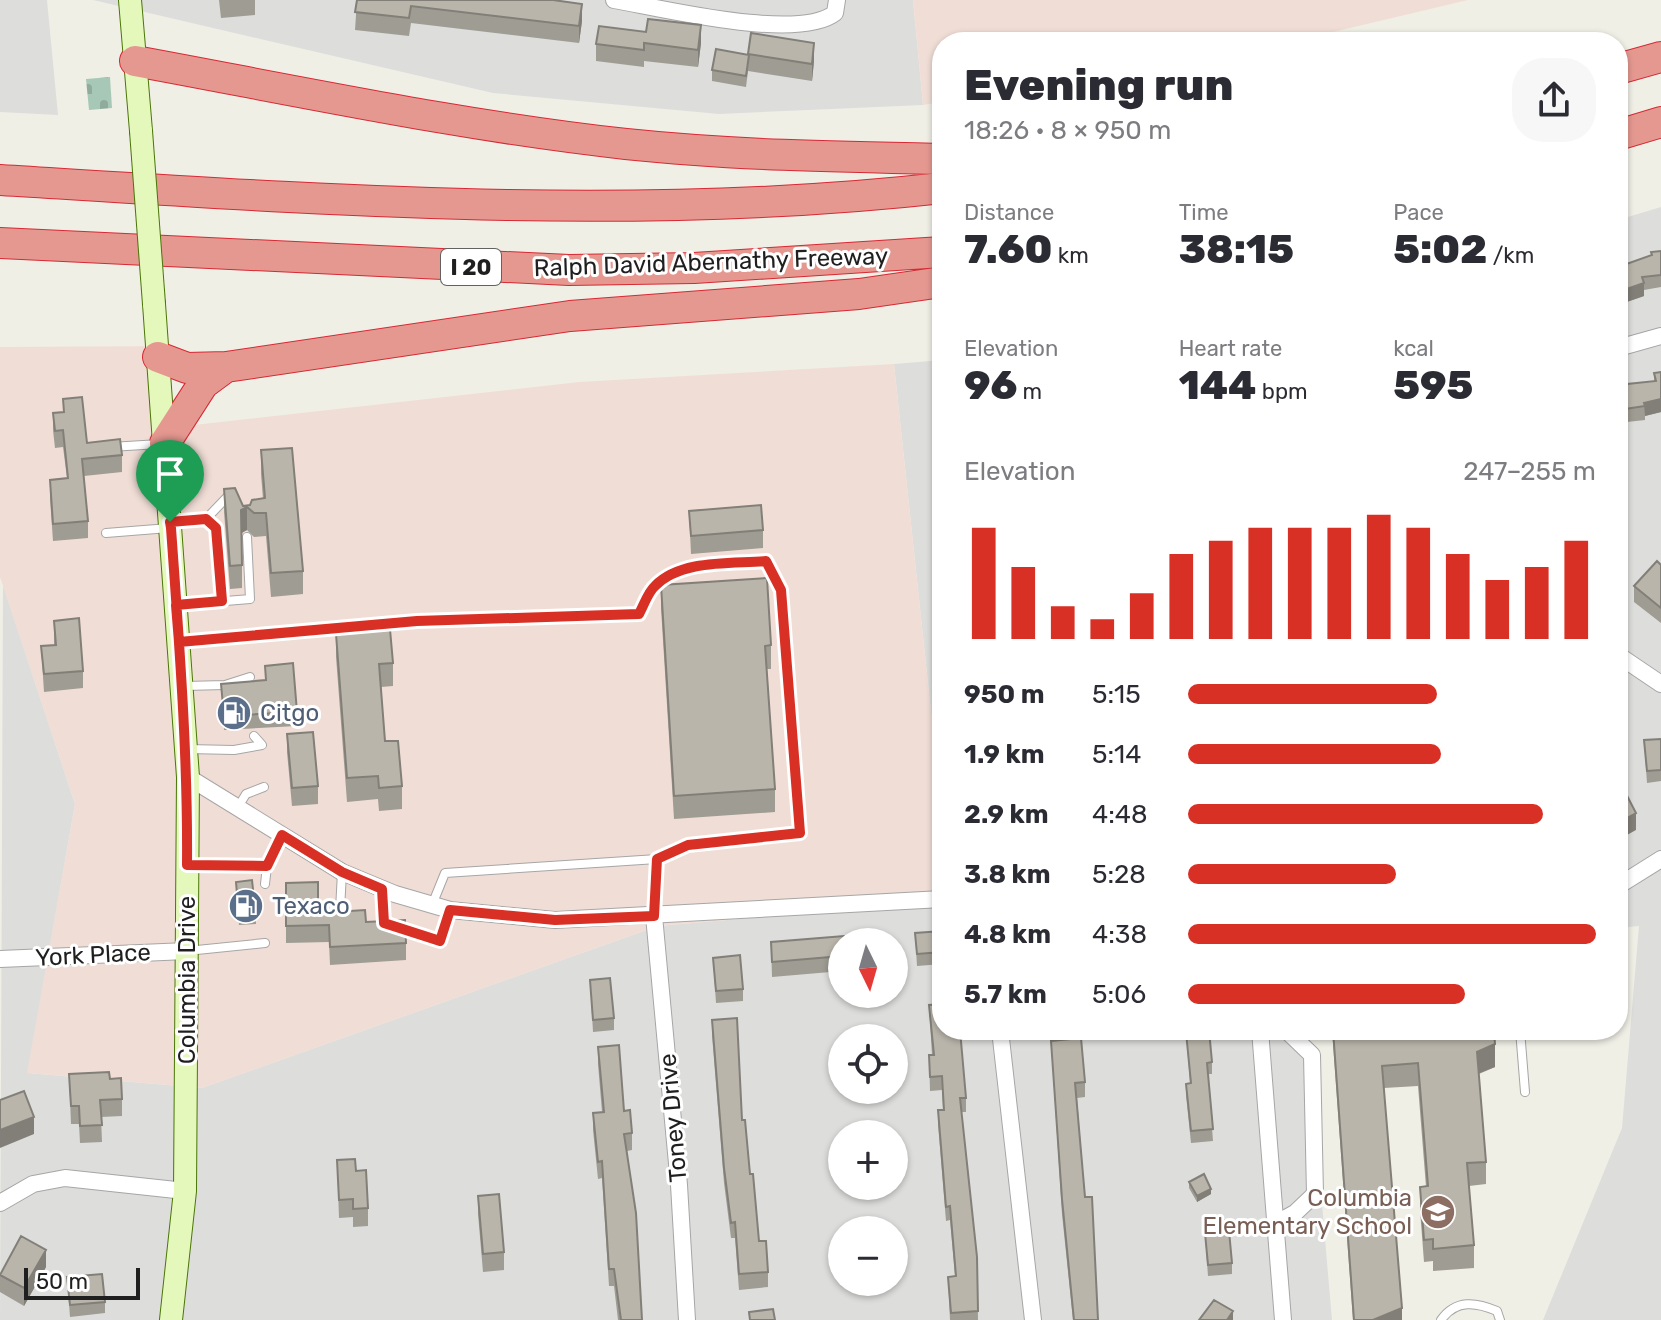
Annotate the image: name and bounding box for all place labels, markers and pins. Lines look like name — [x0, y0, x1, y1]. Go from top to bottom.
pin — [136, 440, 204, 522]
fuel station icon: Citgo — [215, 694, 253, 732]
place label: Citgo — [260, 699, 319, 727]
fuel station icon: Texaco — [227, 887, 265, 925]
place label: Texaco — [272, 892, 350, 920]
place label: Columbia Elementary School — [1203, 1184, 1412, 1240]
school or university icon: Columbia Elementary School — [1419, 1193, 1457, 1231]

